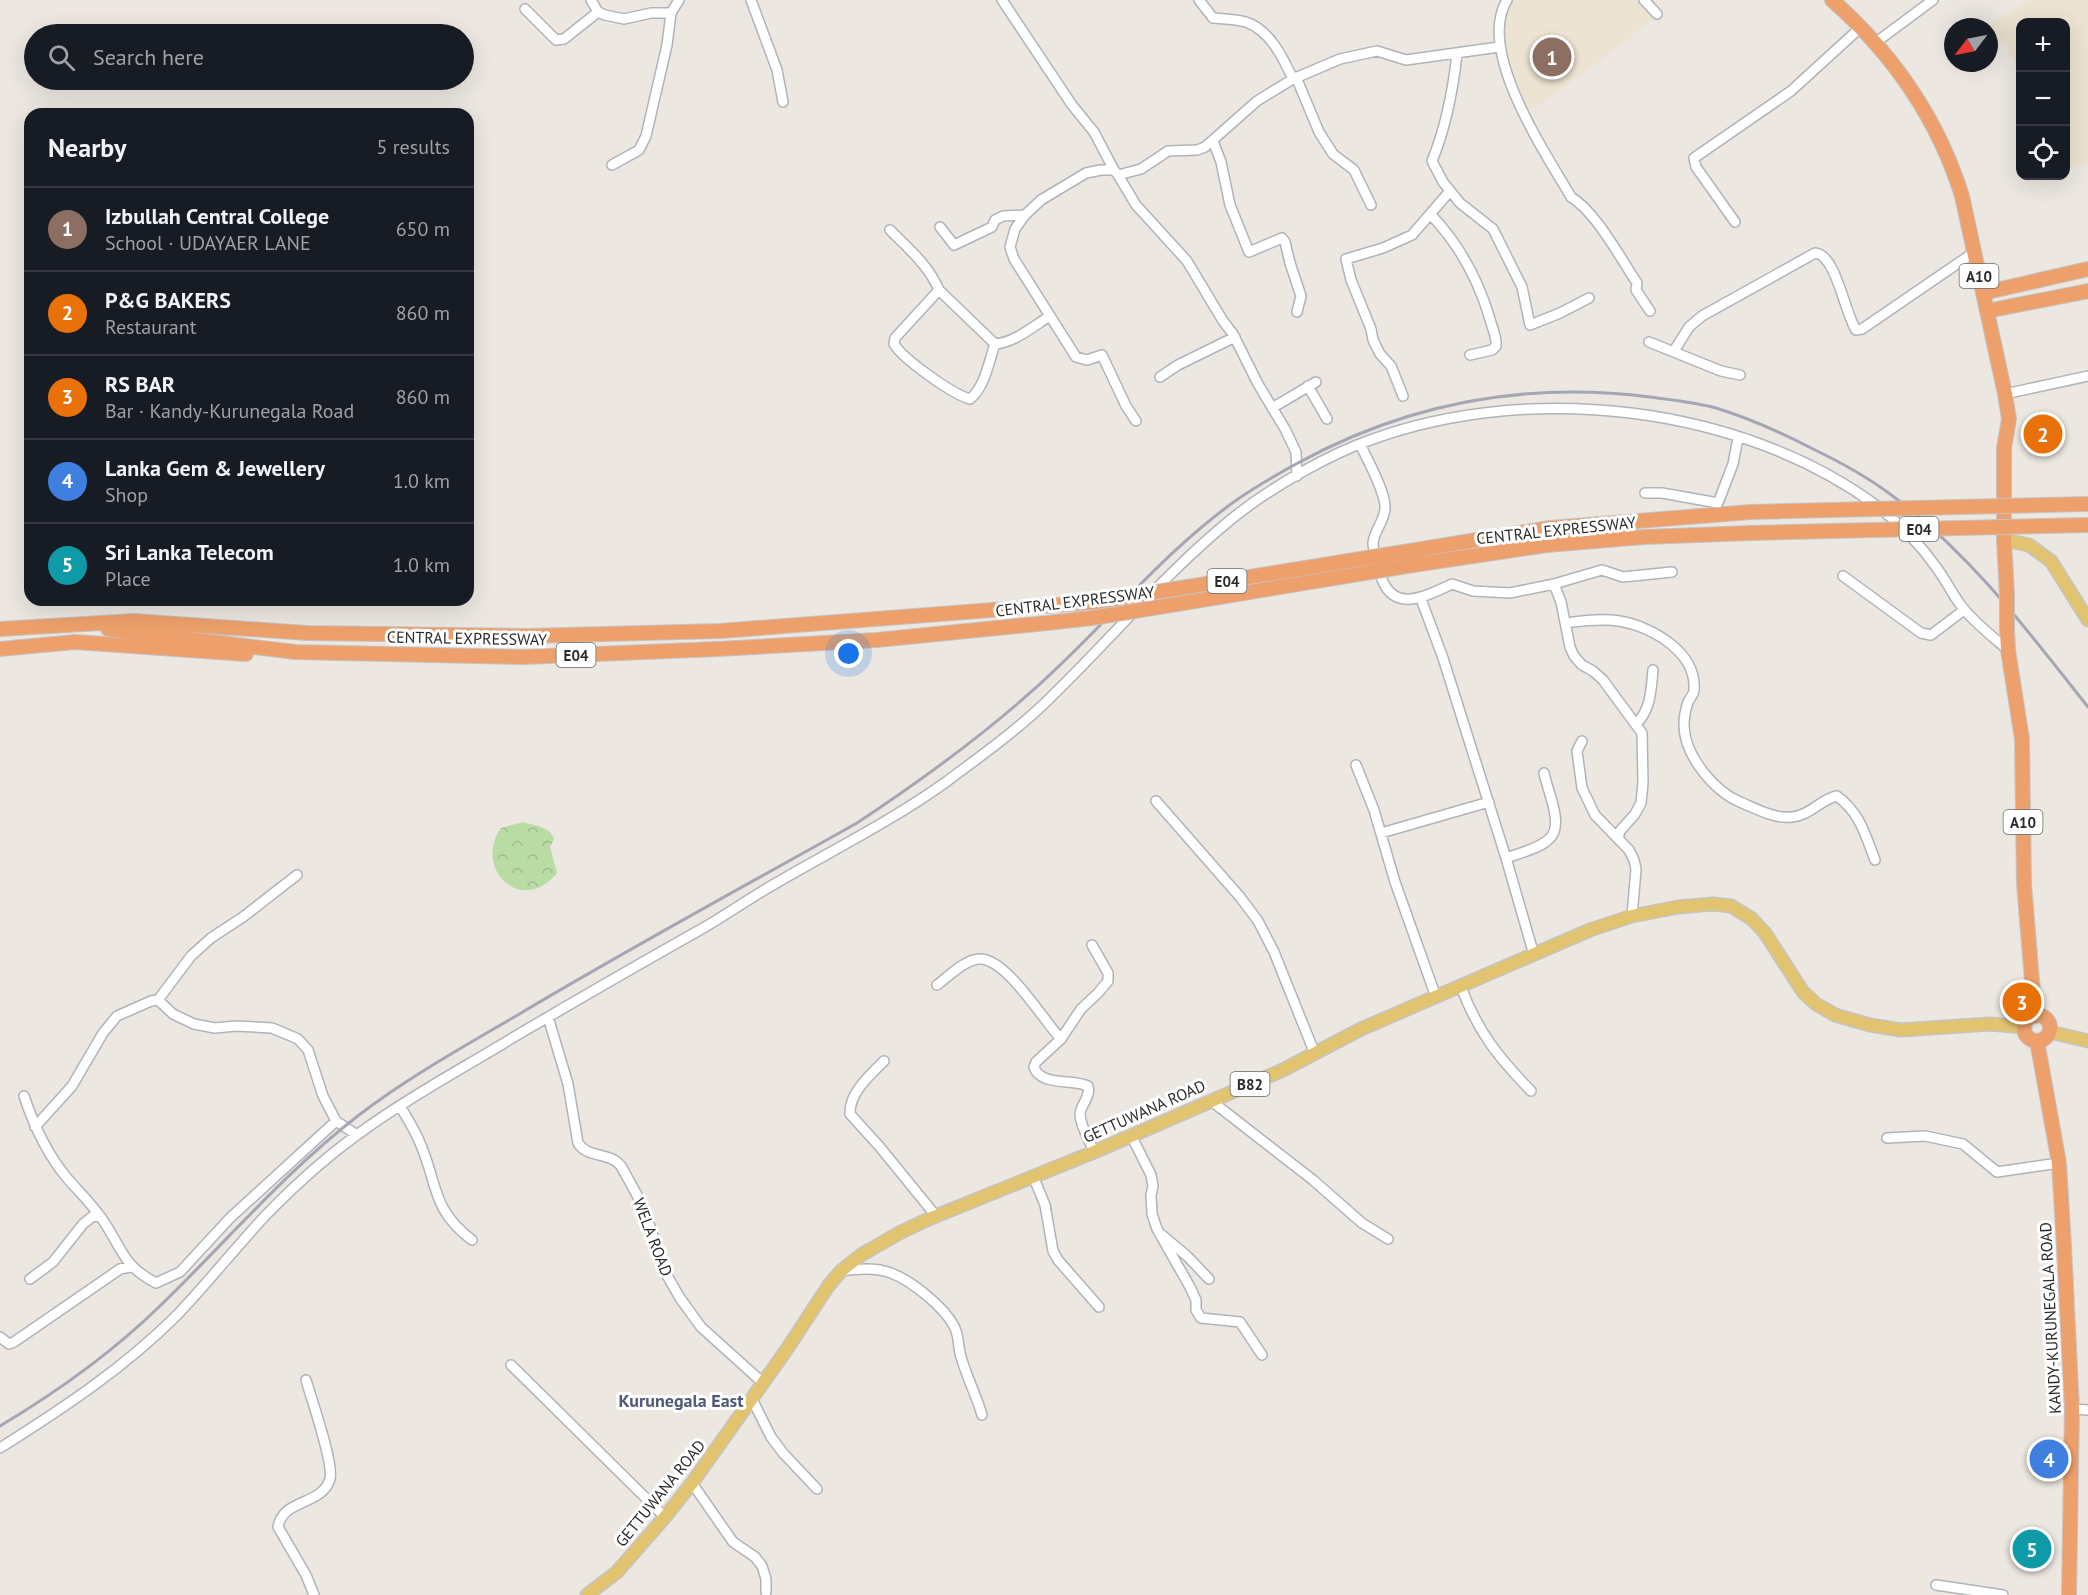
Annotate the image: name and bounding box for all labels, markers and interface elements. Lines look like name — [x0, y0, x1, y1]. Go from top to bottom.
north arrow — [1944, 18, 1998, 72]
map controls — [2016, 18, 2070, 180]
button: + — [2016, 18, 2070, 72]
search box — [24, 24, 474, 90]
pin: 1 — [1532, 34, 1572, 80]
icon: search — [45, 41, 78, 74]
text: Search here — [93, 43, 204, 71]
button: − — [2016, 72, 2070, 126]
button: locate — [2016, 126, 2070, 180]
text: Nearby — [48, 131, 126, 164]
text: 5 results — [377, 134, 450, 160]
text: Izbullah Central College — [105, 202, 329, 230]
text: 1 — [62, 216, 73, 242]
text: 650 m — [396, 216, 450, 242]
text: School · UDAYAER LANE — [105, 230, 311, 256]
road number: A10 — [1960, 264, 1998, 288]
text: P&G BAKERS — [105, 286, 231, 314]
text: 2 — [62, 300, 73, 326]
text: 860 m — [396, 300, 450, 326]
text: Restaurant — [105, 314, 196, 340]
text: RS BAR — [105, 370, 175, 398]
text: 3 — [62, 384, 73, 410]
text: 860 m — [396, 384, 450, 410]
text: Bar · Kandy-Kurunegala Road — [105, 398, 354, 424]
pin: 2 — [2024, 412, 2062, 456]
text: Lanka Gem & Jewellery — [105, 454, 325, 482]
text: 4 — [62, 468, 73, 494]
text: 1.0 km — [393, 468, 450, 494]
text: Shop — [105, 482, 148, 508]
street label: CENTRAL EXPRESSWAY — [1475, 512, 1637, 548]
road number: E04 — [1900, 517, 1938, 541]
text: Sri Lanka Telecom — [105, 538, 274, 566]
text: 5 — [62, 552, 73, 578]
text: 1.0 km — [393, 552, 450, 578]
text: Place — [105, 566, 151, 592]
road number: E04 — [1208, 569, 1246, 593]
street label: CENTRAL EXPRESSWAY — [994, 581, 1156, 621]
street label: CENTRAL EXPRESSWAY — [387, 627, 547, 649]
your location — [834, 639, 863, 668]
road number: E04 — [556, 643, 596, 667]
road number: A10 — [2004, 810, 2042, 834]
pin: 3 — [2002, 980, 2042, 1024]
road number: B82 — [1230, 1072, 1270, 1096]
street label: GETTUWANA ROAD — [1080, 1075, 1208, 1147]
street label: WELA ROAD — [629, 1195, 677, 1279]
street label: KANDY-KURUNEGALA ROAD — [2035, 1222, 2065, 1414]
district label: Kurunegala East — [619, 1389, 744, 1412]
street label: GETTUWANA ROAD — [611, 1435, 709, 1551]
pin: 4 — [2030, 1436, 2068, 1482]
pin: 5 — [2012, 1526, 2052, 1572]

